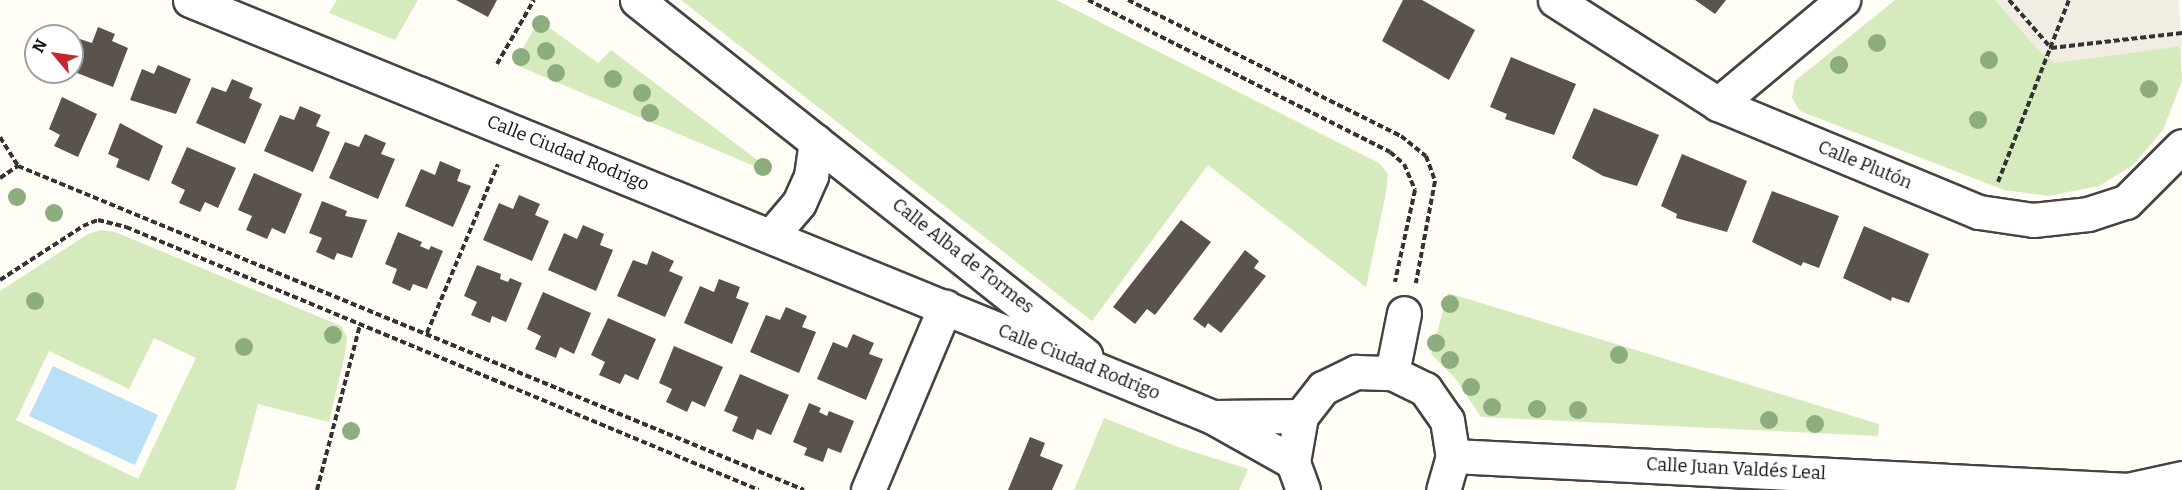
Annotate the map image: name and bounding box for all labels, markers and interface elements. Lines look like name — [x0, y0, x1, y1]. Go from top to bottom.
north arrow — [24, 24, 84, 84]
text: N — [28, 36, 51, 56]
street label: Calle Ciudad Rodrigo — [484, 111, 652, 195]
street label: Calle Plutón — [1815, 136, 1915, 194]
street label: Calle Alba de Tormes — [888, 194, 1038, 318]
street label: Calle Ciudad Rodrigo — [995, 320, 1163, 404]
street label: Calle Juan Valdés Leal — [1646, 454, 1826, 484]

